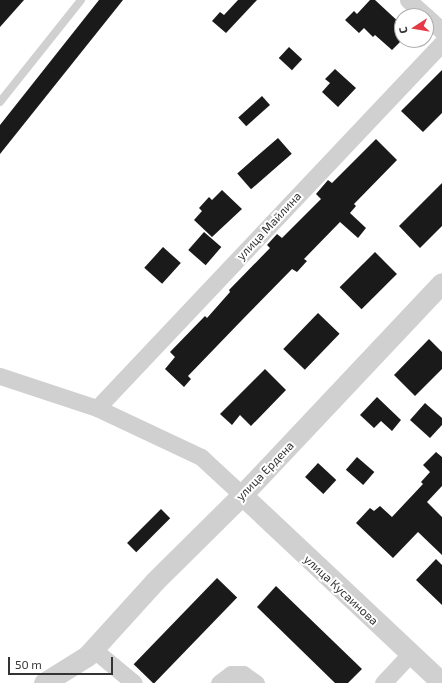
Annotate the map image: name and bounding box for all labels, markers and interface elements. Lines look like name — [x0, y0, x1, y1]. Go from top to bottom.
north arrow — [394, 8, 434, 48]
text: С — [396, 26, 410, 35]
street label: улица Майлина — [234, 189, 304, 263]
street label: улица Ердена — [233, 438, 297, 504]
street label: улица Кусаинова — [301, 552, 381, 628]
scale bar — [10, 649, 115, 675]
text: 50 m — [15, 657, 42, 671]

